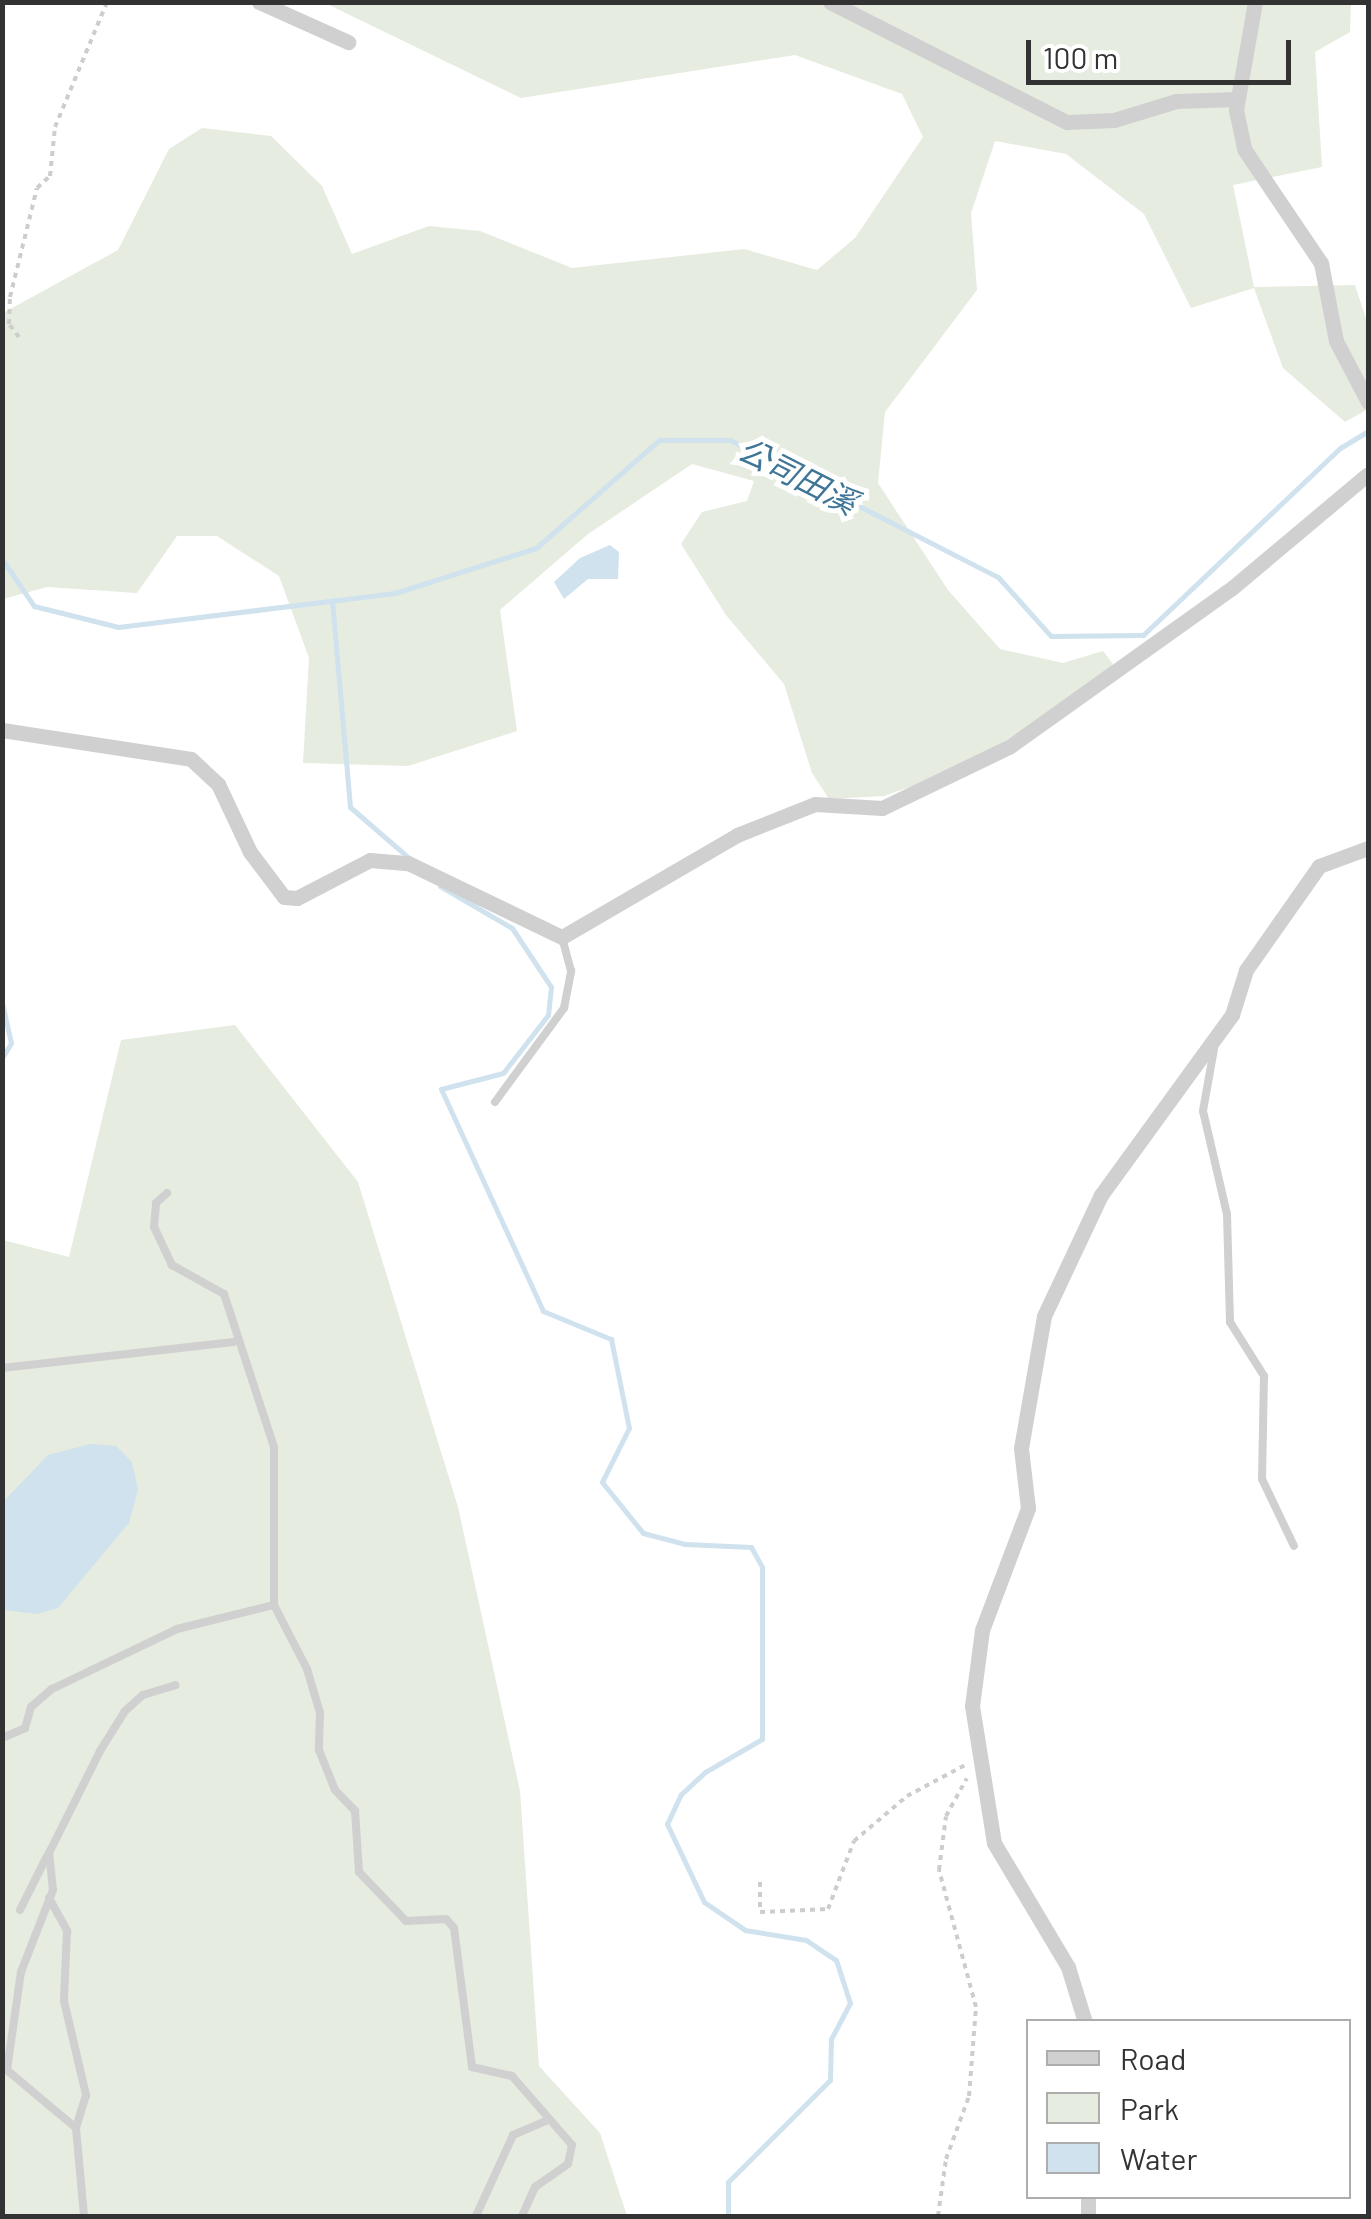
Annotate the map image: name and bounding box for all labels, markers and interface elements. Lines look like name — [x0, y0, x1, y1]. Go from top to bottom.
scale bar — [1031, 20, 1296, 82]
text: 100 m — [1043, 39, 1118, 75]
water label: 公司田溪 — [732, 429, 864, 521]
legend — [1026, 2019, 1351, 2199]
text: Road — [1120, 2040, 1186, 2076]
text: Park — [1120, 2090, 1179, 2126]
text: Water — [1120, 2140, 1198, 2176]

